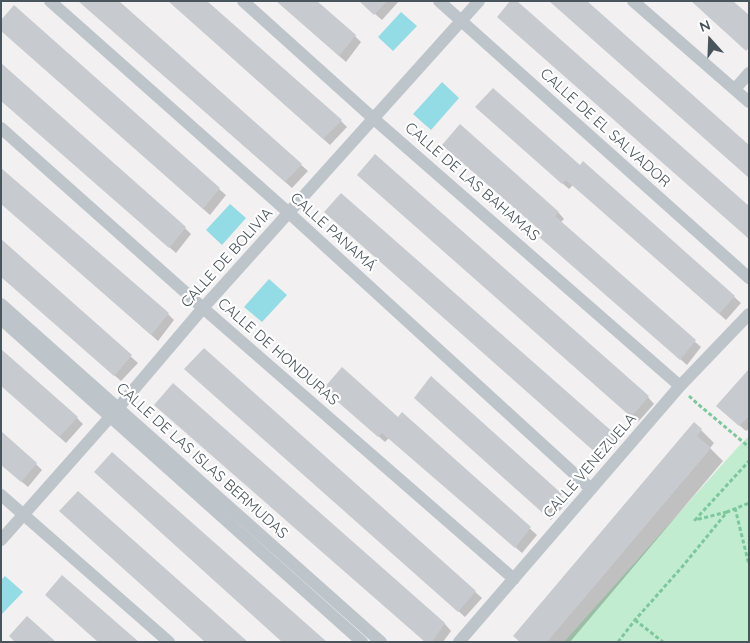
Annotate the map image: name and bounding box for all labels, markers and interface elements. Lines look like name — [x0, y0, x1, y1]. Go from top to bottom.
north arrow — [685, 15, 735, 65]
text: N — [697, 16, 713, 36]
street label: CALLE DE EL SALVADOR — [536, 65, 674, 191]
street label: CALLE DE LAS BAHAMAS — [401, 119, 543, 245]
street label: CALLE PANAMÁ — [287, 189, 379, 275]
street label: CALLE DE BOLIVIA — [178, 204, 276, 312]
street label: CALLE DE HONDURAS — [214, 295, 342, 409]
street label: CALLE DE LAS ISLAS BERMUDAS — [113, 379, 291, 543]
street label: CALLE VENEZUELA — [540, 410, 640, 522]

